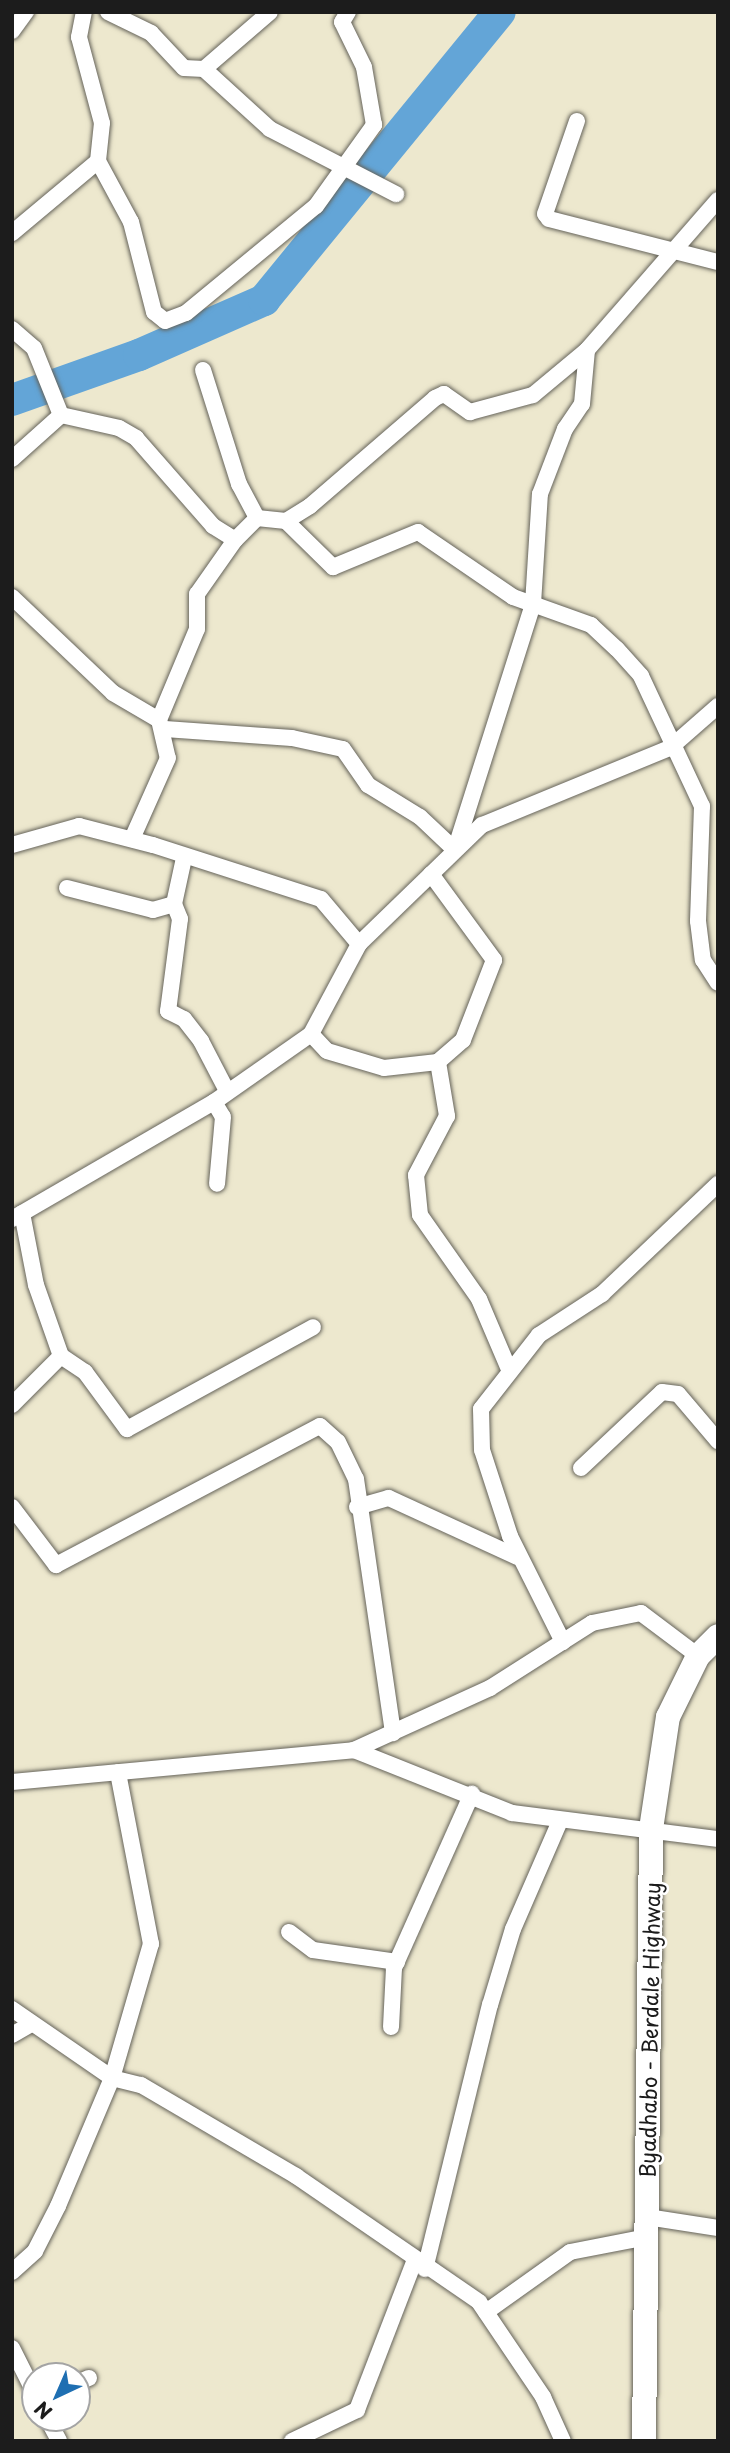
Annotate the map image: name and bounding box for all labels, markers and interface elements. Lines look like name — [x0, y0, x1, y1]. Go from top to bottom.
street label: Byadhabo - Berdale Highway — [634, 1881, 664, 2179]
north arrow — [21, 2362, 91, 2432]
text: N — [28, 2395, 58, 2426]

